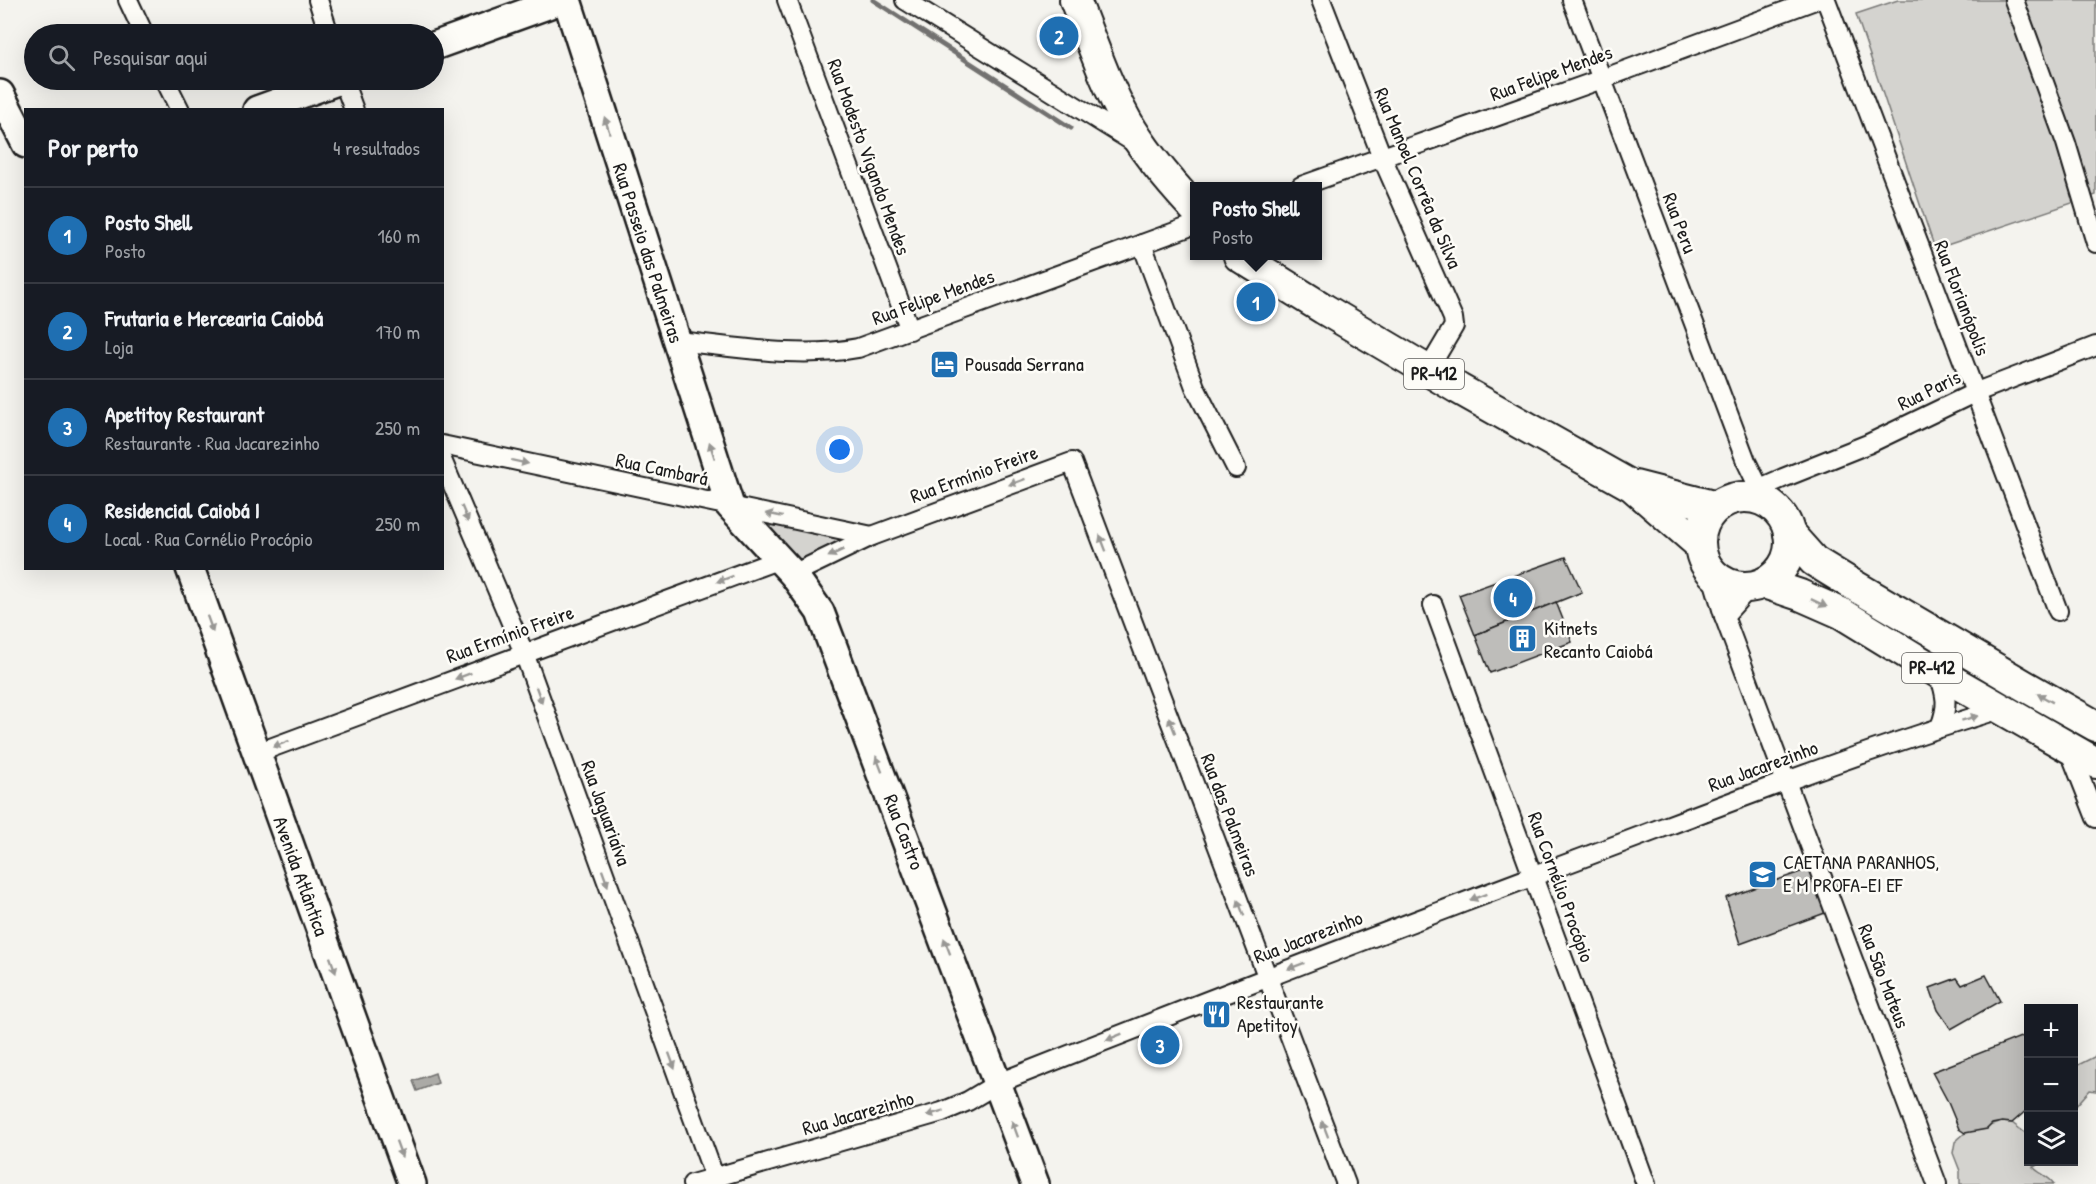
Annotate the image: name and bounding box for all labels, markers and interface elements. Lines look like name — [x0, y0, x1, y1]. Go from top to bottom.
pin: 2 — [1040, 14, 1078, 58]
search box — [24, 24, 444, 90]
street label: Rua Felipe Mendes — [1486, 38, 1616, 107]
icon: search — [45, 41, 78, 74]
text: Pesquisar aqui — [93, 42, 208, 72]
street label: Rua Modesto Vigando Mendes — [821, 55, 918, 259]
street label: Rua Manoel Corrêa da Silva — [1368, 83, 1469, 273]
one-way arrow — [602, 116, 611, 134]
text: Por perto — [48, 130, 138, 165]
text: 4 resultados — [333, 134, 420, 161]
street label: Rua Passeio das Palmeiras — [607, 160, 690, 346]
popup — [1190, 182, 1322, 260]
street label: Rua Peru — [1657, 189, 1704, 257]
text: Posto Shell — [1213, 193, 1300, 223]
text: Posto Shell — [105, 207, 192, 237]
text: 1 — [64, 222, 71, 249]
text: 160 m — [378, 222, 420, 249]
text: Posto — [1213, 223, 1253, 250]
street label: Rua Florianópolis — [1928, 236, 1997, 360]
text: Posto — [105, 237, 145, 264]
street label: Rua Felipe Mendes — [868, 262, 998, 331]
pin: 1 — [1236, 280, 1276, 324]
text: Frutaria e Mercearia Caiobá — [105, 303, 323, 333]
text: 2 — [63, 318, 72, 345]
text: 170 m — [376, 318, 420, 345]
text: Loja — [105, 333, 133, 360]
hotel icon: Pousada Serrana — [928, 348, 960, 380]
place label: Pousada Serrana — [965, 350, 1084, 377]
road number: PR-412 — [1404, 359, 1464, 389]
street label: Rua Paris — [1893, 363, 1965, 416]
text: Apetitoy Restaurant — [105, 399, 264, 429]
text: 3 — [63, 414, 72, 441]
text: 250 m — [375, 414, 420, 441]
text: Restaurante · Rua Jacarezinho — [105, 429, 320, 456]
your location — [825, 435, 854, 464]
street label: Rua Ermínio Freire — [906, 438, 1041, 509]
one-way arrow — [706, 441, 716, 459]
street label: Rua Cambará — [614, 446, 711, 491]
one-way arrow — [511, 458, 530, 467]
one-way arrow — [1008, 478, 1026, 488]
text: Residencial Caiobá I — [105, 495, 260, 525]
one-way arrow — [460, 506, 470, 524]
text: 4 — [64, 510, 71, 537]
text: 250 m — [375, 510, 420, 537]
one-way arrow — [764, 510, 783, 519]
text: Local · Rua Cornélio Procópio — [105, 525, 313, 552]
one-way arrow — [1097, 534, 1107, 552]
one-way arrow — [827, 549, 844, 558]
one-way arrow — [716, 575, 734, 585]
pin: 4 — [1494, 576, 1532, 620]
street label: Rua Ermínio Freire — [442, 598, 577, 669]
one-way arrow — [1810, 599, 1827, 608]
place label: Kitnets Recanto Caiobá — [1544, 614, 1653, 664]
one-way arrow — [206, 615, 216, 633]
building icon: Kitnets Recanto Caiobá — [1507, 623, 1539, 655]
road number: PR-412 — [1902, 653, 1962, 683]
one-way arrow — [454, 671, 472, 681]
one-way arrow — [534, 686, 544, 704]
one-way arrow — [2037, 692, 2053, 703]
one-way arrow — [1961, 713, 1979, 722]
one-way arrow — [1167, 716, 1176, 734]
street label: Rua Jacarezinho — [1704, 733, 1821, 798]
one-way arrow — [271, 740, 289, 750]
street label: Rua das Palmeiras — [1195, 750, 1266, 880]
one-way arrow — [873, 755, 883, 773]
street label: Rua Jaguariaíva — [575, 757, 638, 869]
street label: Rua Castro — [878, 790, 931, 873]
street label: Rua Cornélio Procópio — [1522, 808, 1601, 966]
street label: Avenida Atlântica — [267, 812, 336, 939]
place label: CAETANA PARANHOS, E M PROFA-EI EF — [1783, 848, 1939, 898]
school or university icon: CAETANA PARANHOS, E M PROFA-EI EF — [1746, 858, 1778, 890]
one-way arrow — [601, 869, 611, 887]
one-way arrow — [1469, 892, 1487, 902]
one-way arrow — [1236, 898, 1246, 916]
street label: Rua Jacarezinho — [1250, 903, 1366, 970]
street label: Rua São Mateus — [1852, 920, 1917, 1032]
one-way arrow — [942, 937, 952, 955]
one-way arrow — [329, 956, 339, 974]
one-way arrow — [1287, 961, 1305, 971]
place label: Restaurante Apetitoy — [1237, 988, 1324, 1038]
restaurant icon: Restaurante Apetitoy — [1200, 998, 1232, 1030]
map controls — [2024, 1004, 2078, 1166]
button: + — [2024, 1004, 2078, 1058]
pin: 3 — [1140, 1022, 1180, 1068]
one-way arrow — [1105, 1032, 1123, 1042]
one-way arrow — [667, 1053, 677, 1071]
button: − — [2024, 1058, 2078, 1112]
street label: Rua Jacarezinho — [799, 1084, 917, 1141]
one-way arrow — [926, 1109, 944, 1119]
button: layers — [2024, 1112, 2078, 1166]
one-way arrow — [1010, 1120, 1020, 1138]
one-way arrow — [1320, 1120, 1329, 1138]
one-way arrow — [395, 1140, 405, 1158]

